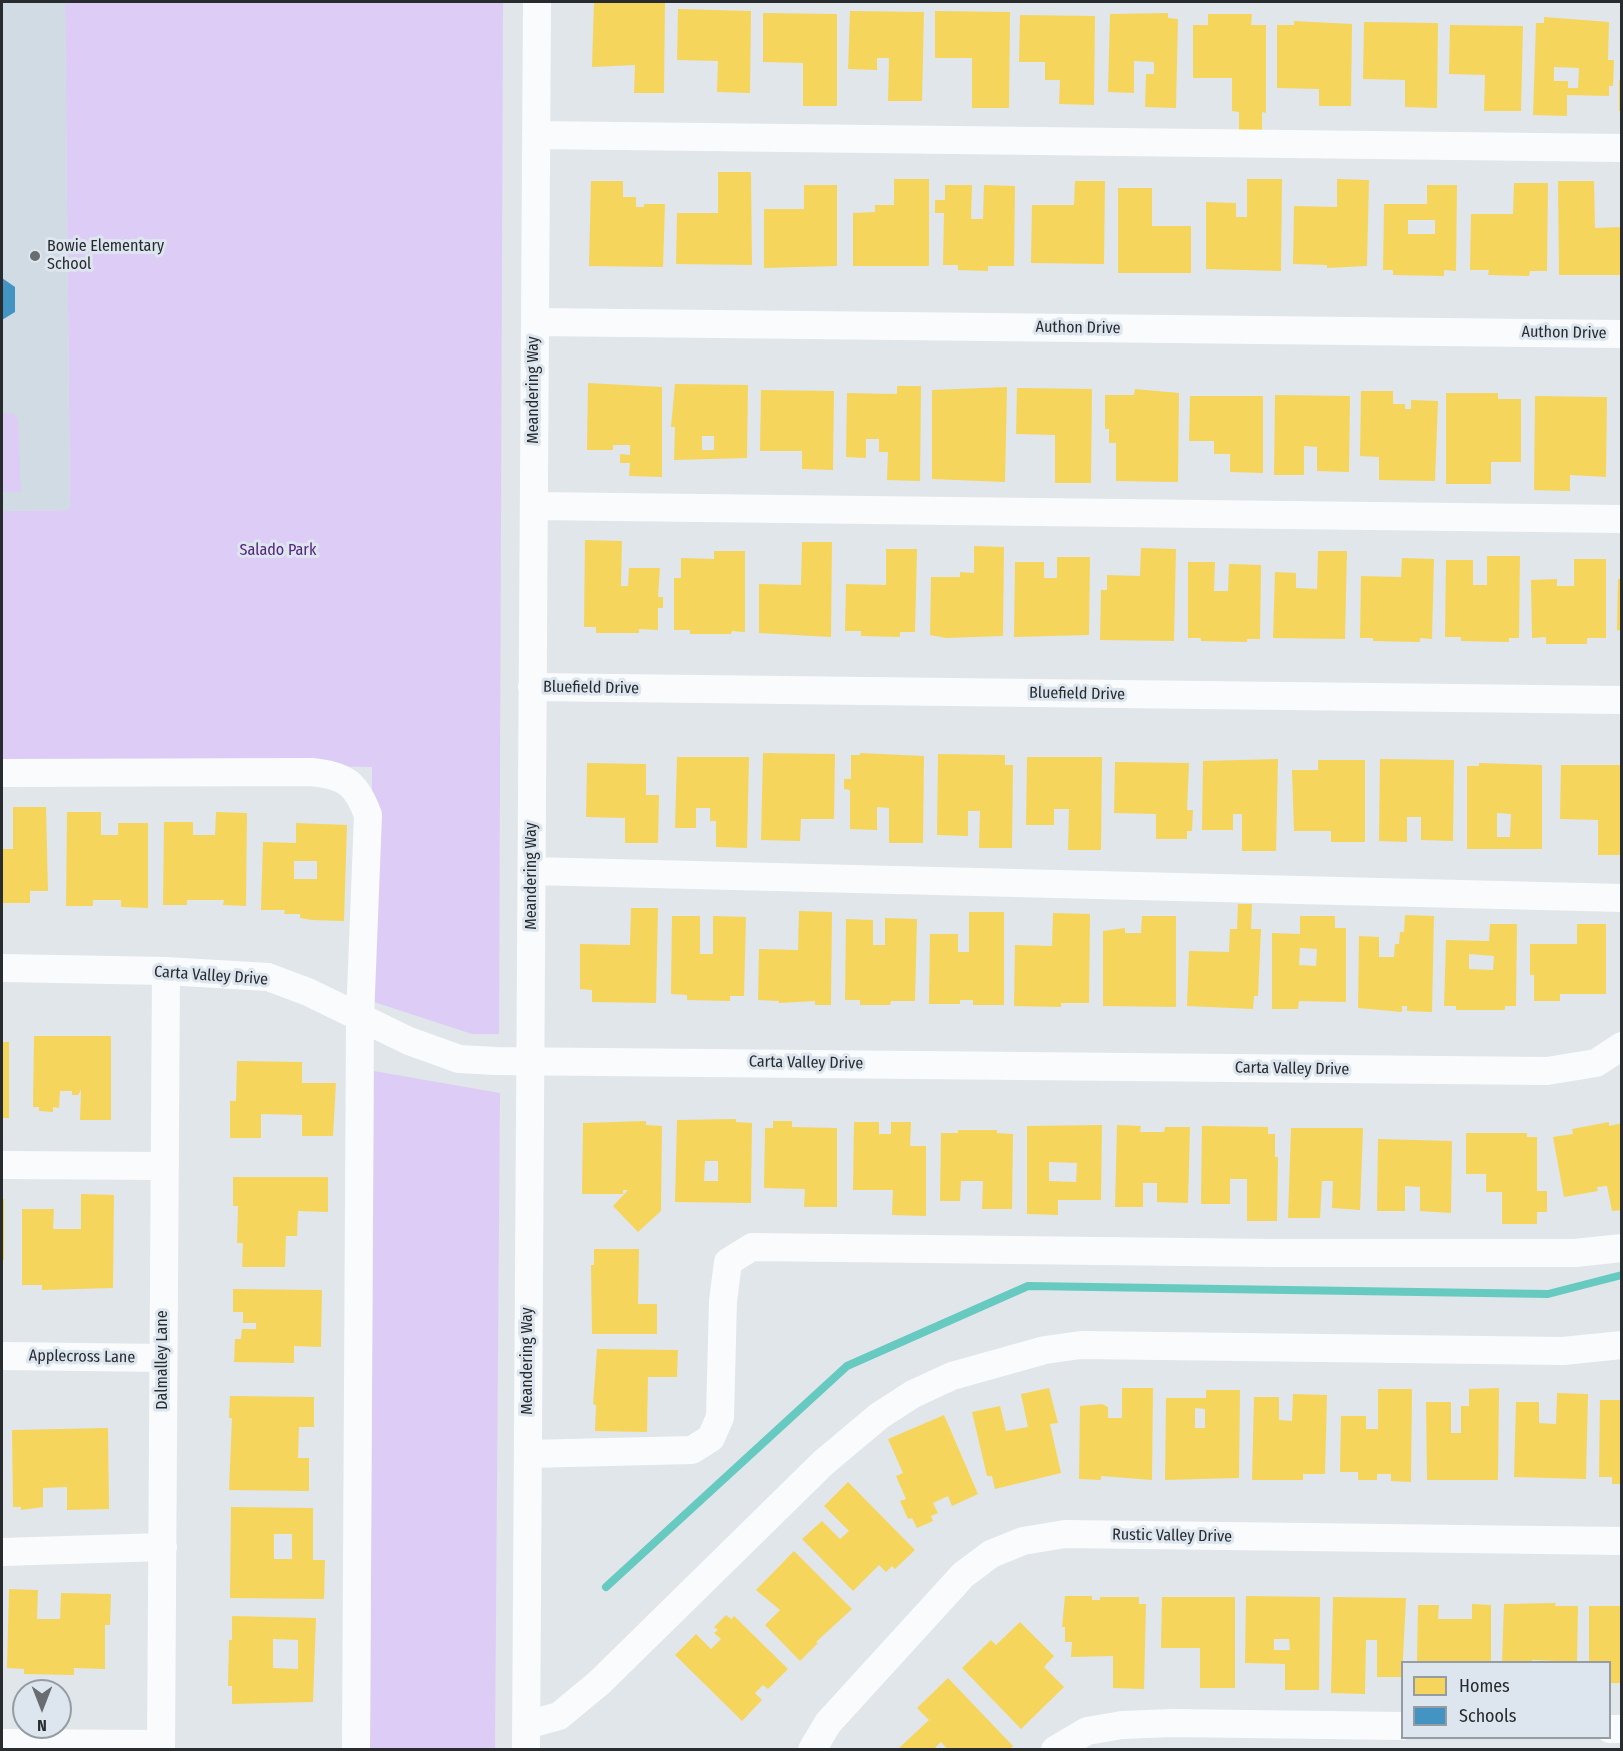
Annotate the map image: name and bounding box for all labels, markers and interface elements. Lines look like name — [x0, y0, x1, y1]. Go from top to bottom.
place label: Bowie Elementary School — [47, 237, 164, 275]
marker: Bowie Elementary School — [28, 249, 42, 263]
street label: Authon Drive — [1035, 318, 1121, 338]
street label: Authon Drive — [1521, 323, 1607, 343]
street label: Meandering Way — [524, 336, 544, 444]
park label: Salado Park — [240, 541, 316, 561]
street label: Bluefield Drive — [543, 678, 639, 698]
street label: Bluefield Drive — [1029, 684, 1125, 704]
street label: Meandering Way — [522, 822, 542, 930]
street label: Carta Valley Drive — [153, 962, 269, 990]
street label: Carta Valley Drive — [749, 1052, 863, 1074]
street label: Carta Valley Drive — [1235, 1058, 1349, 1080]
street label: Meandering Way — [518, 1307, 538, 1415]
street label: Dalmalley Lane — [153, 1310, 173, 1410]
street label: Applecross Lane — [29, 1346, 135, 1368]
street label: Rustic Valley Drive — [1112, 1525, 1232, 1547]
legend — [1401, 1661, 1611, 1739]
text: Homes — [1459, 1675, 1510, 1697]
north arrow — [12, 1679, 72, 1739]
text: Schools — [1459, 1705, 1517, 1727]
text: N — [37, 1716, 47, 1735]

